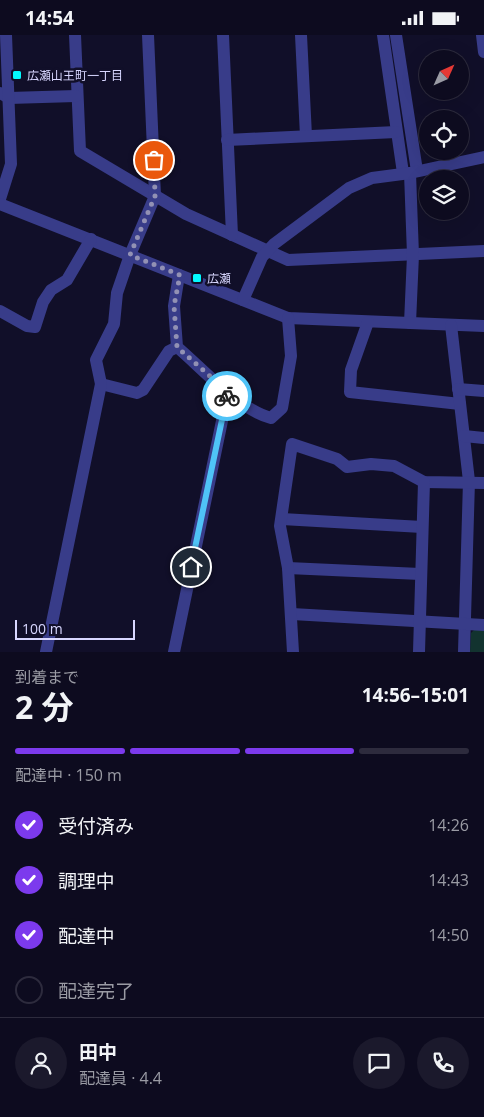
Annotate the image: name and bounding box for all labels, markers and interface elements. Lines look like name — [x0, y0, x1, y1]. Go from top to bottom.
text: 14:54 — [25, 5, 74, 31]
north arrow — [419, 50, 469, 100]
map controls — [419, 50, 469, 220]
place label: 広瀬山王町一丁目 — [27, 67, 123, 84]
marker: 広瀬山王町一丁目 — [11, 69, 23, 81]
button: locate — [419, 110, 469, 160]
pin — [133, 139, 175, 181]
icon: bag — [140, 146, 168, 174]
button: layers — [419, 170, 469, 220]
place label: 広瀬 — [207, 270, 231, 287]
marker: 広瀬 — [191, 272, 203, 284]
courier — [202, 371, 252, 421]
icon: bike — [213, 382, 241, 410]
pin — [170, 546, 212, 588]
icon: home — [177, 553, 205, 581]
scale bar — [15, 617, 135, 640]
text: 100 m — [22, 619, 63, 638]
text: 到着まで — [15, 666, 79, 688]
text: 14:56–15:01 — [362, 682, 469, 708]
text: 2 分 — [15, 685, 74, 728]
text: 配達中 · 150 m — [15, 764, 122, 786]
icon: check — [15, 811, 43, 839]
text: 受付済み — [58, 813, 134, 839]
text: 14:26 — [428, 814, 469, 836]
icon: check — [15, 866, 43, 894]
text: 調理中 — [58, 868, 115, 894]
text: 14:43 — [428, 869, 469, 891]
icon: check — [15, 921, 43, 949]
text: 配達中 — [58, 923, 115, 949]
text: 14:50 — [428, 924, 469, 946]
text: 配達完了 — [58, 978, 134, 1004]
button: person — [15, 1037, 67, 1089]
button: chat — [353, 1037, 405, 1089]
button: phone — [417, 1037, 469, 1089]
text: 田中 — [79, 1039, 117, 1065]
text: 配達員 · 4.4 — [79, 1067, 162, 1089]

